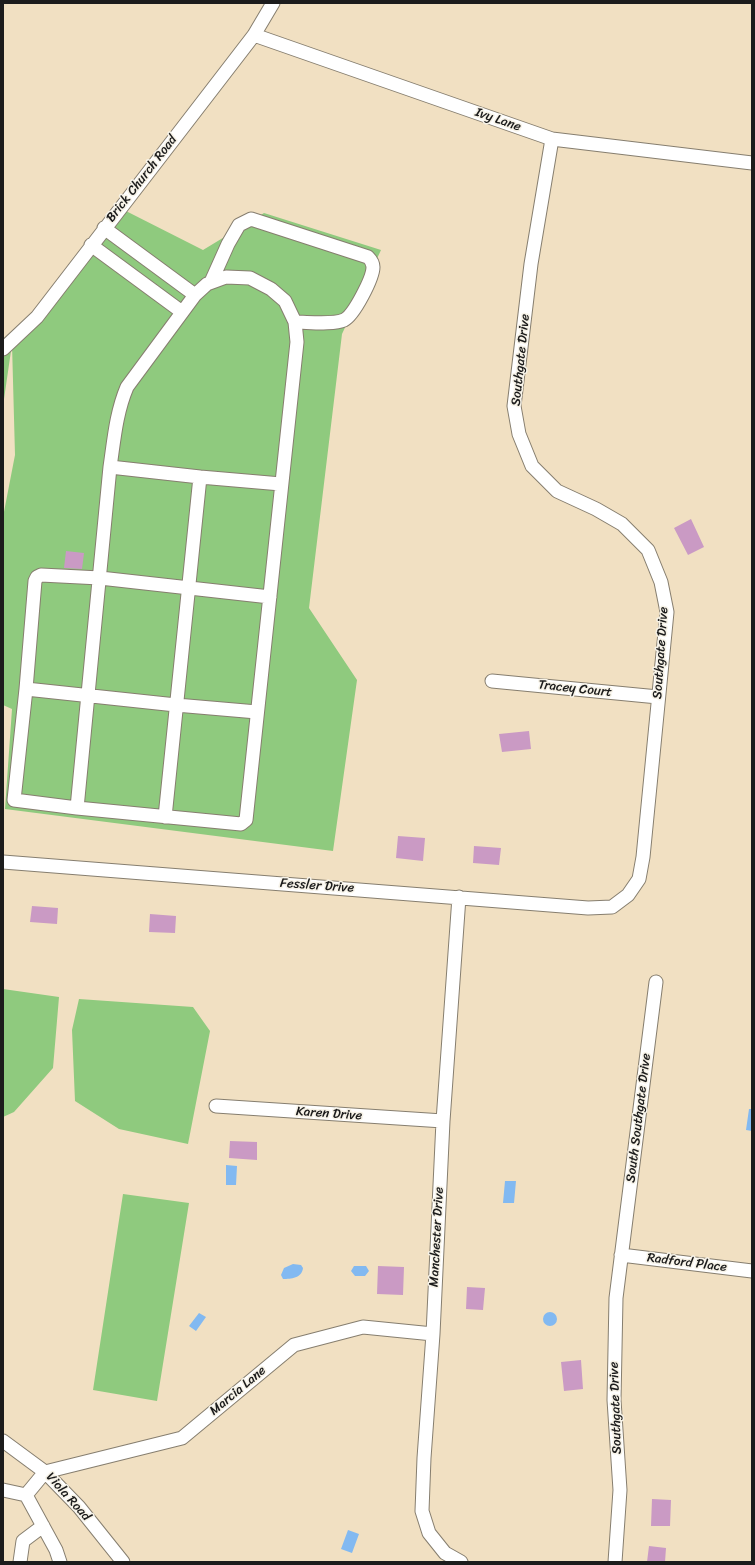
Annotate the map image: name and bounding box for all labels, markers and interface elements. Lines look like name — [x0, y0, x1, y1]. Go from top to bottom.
street label: Ivy Lane — [473, 105, 523, 135]
street label: Brick Church Road — [103, 133, 181, 225]
street label: Southgate Drive — [508, 313, 534, 407]
street label: Southgate Drive — [650, 606, 672, 700]
street label: Tracey Court — [537, 677, 613, 701]
street label: Fessler Drive — [279, 876, 355, 896]
street label: South Southgate Drive — [623, 1052, 655, 1184]
street label: Karen Drive — [295, 1104, 363, 1124]
street label: Manchester Drive — [427, 1187, 447, 1287]
street label: Radford Place — [646, 1250, 728, 1276]
street label: Southgate Drive — [607, 1362, 625, 1454]
street label: Marcia Lane — [207, 1363, 269, 1419]
street label: Viola Road — [42, 1470, 94, 1524]

